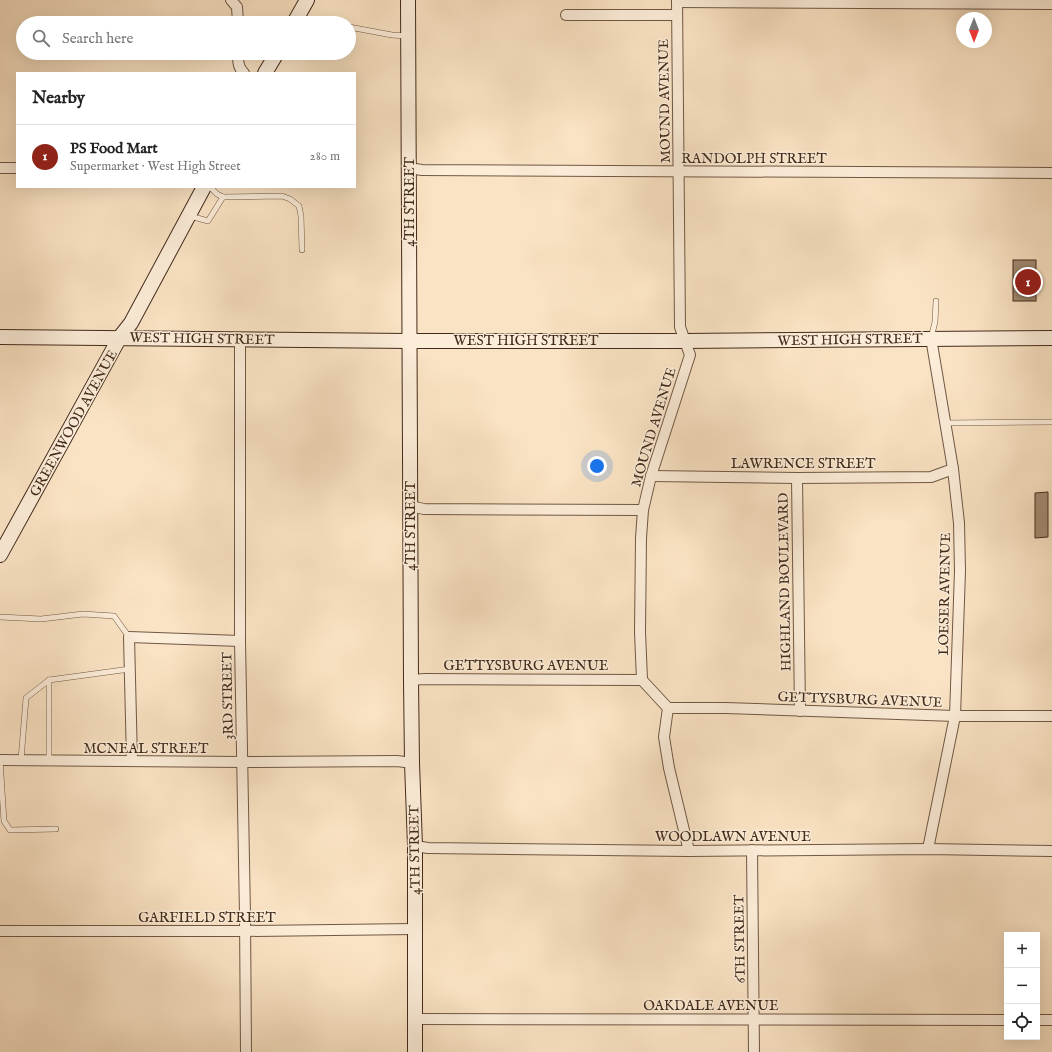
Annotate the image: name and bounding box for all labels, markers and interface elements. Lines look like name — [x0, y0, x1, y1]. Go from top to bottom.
north arrow — [956, 12, 992, 48]
search box — [16, 16, 356, 60]
icon: search — [30, 27, 52, 49]
text: Search here — [62, 29, 133, 48]
street label: MOUND AVENUE — [655, 38, 675, 163]
text: Nearby — [32, 88, 85, 109]
text: PS Food Mart — [70, 139, 158, 158]
text: 1 — [43, 148, 47, 165]
text: 280 m — [310, 148, 340, 165]
street label: RANDOLPH STREET — [681, 150, 828, 168]
street label: 4TH STREET — [401, 156, 419, 247]
text: Supermarket · West High Street — [70, 158, 241, 175]
pin: 1 — [1015, 267, 1041, 297]
street label: WEST HIGH STREET — [129, 329, 275, 349]
street label: WEST HIGH STREET — [777, 330, 923, 350]
street label: WEST HIGH STREET — [453, 332, 599, 350]
street label: GREENWOOD AVENUE — [26, 347, 122, 500]
street label: MOUND AVENUE — [627, 365, 681, 489]
street label: LAWRENCE STREET — [731, 455, 876, 473]
your location — [587, 456, 607, 476]
street label: 4TH STREET — [402, 480, 420, 571]
street label: HIGHLAND BOULEVARD — [774, 493, 796, 671]
street label: LOESER AVENUE — [935, 532, 955, 656]
street label: 3RD STREET — [218, 651, 238, 740]
street label: GETTYSBURG AVENUE — [444, 657, 609, 675]
street label: GETTYSBURG AVENUE — [777, 688, 943, 712]
street label: MCNEAL STREET — [84, 740, 209, 758]
street label: 4TH STREET — [405, 804, 425, 895]
street label: WOODLAWN AVENUE — [655, 828, 811, 846]
street label: 6TH STREET — [730, 894, 750, 984]
street label: GARFIELD STREET — [138, 909, 277, 927]
map controls — [1004, 932, 1040, 1040]
button: + — [1004, 932, 1040, 968]
button: − — [1004, 968, 1040, 1004]
street label: OAKDALE AVENUE — [643, 997, 779, 1015]
button: locate — [1004, 1004, 1040, 1040]

